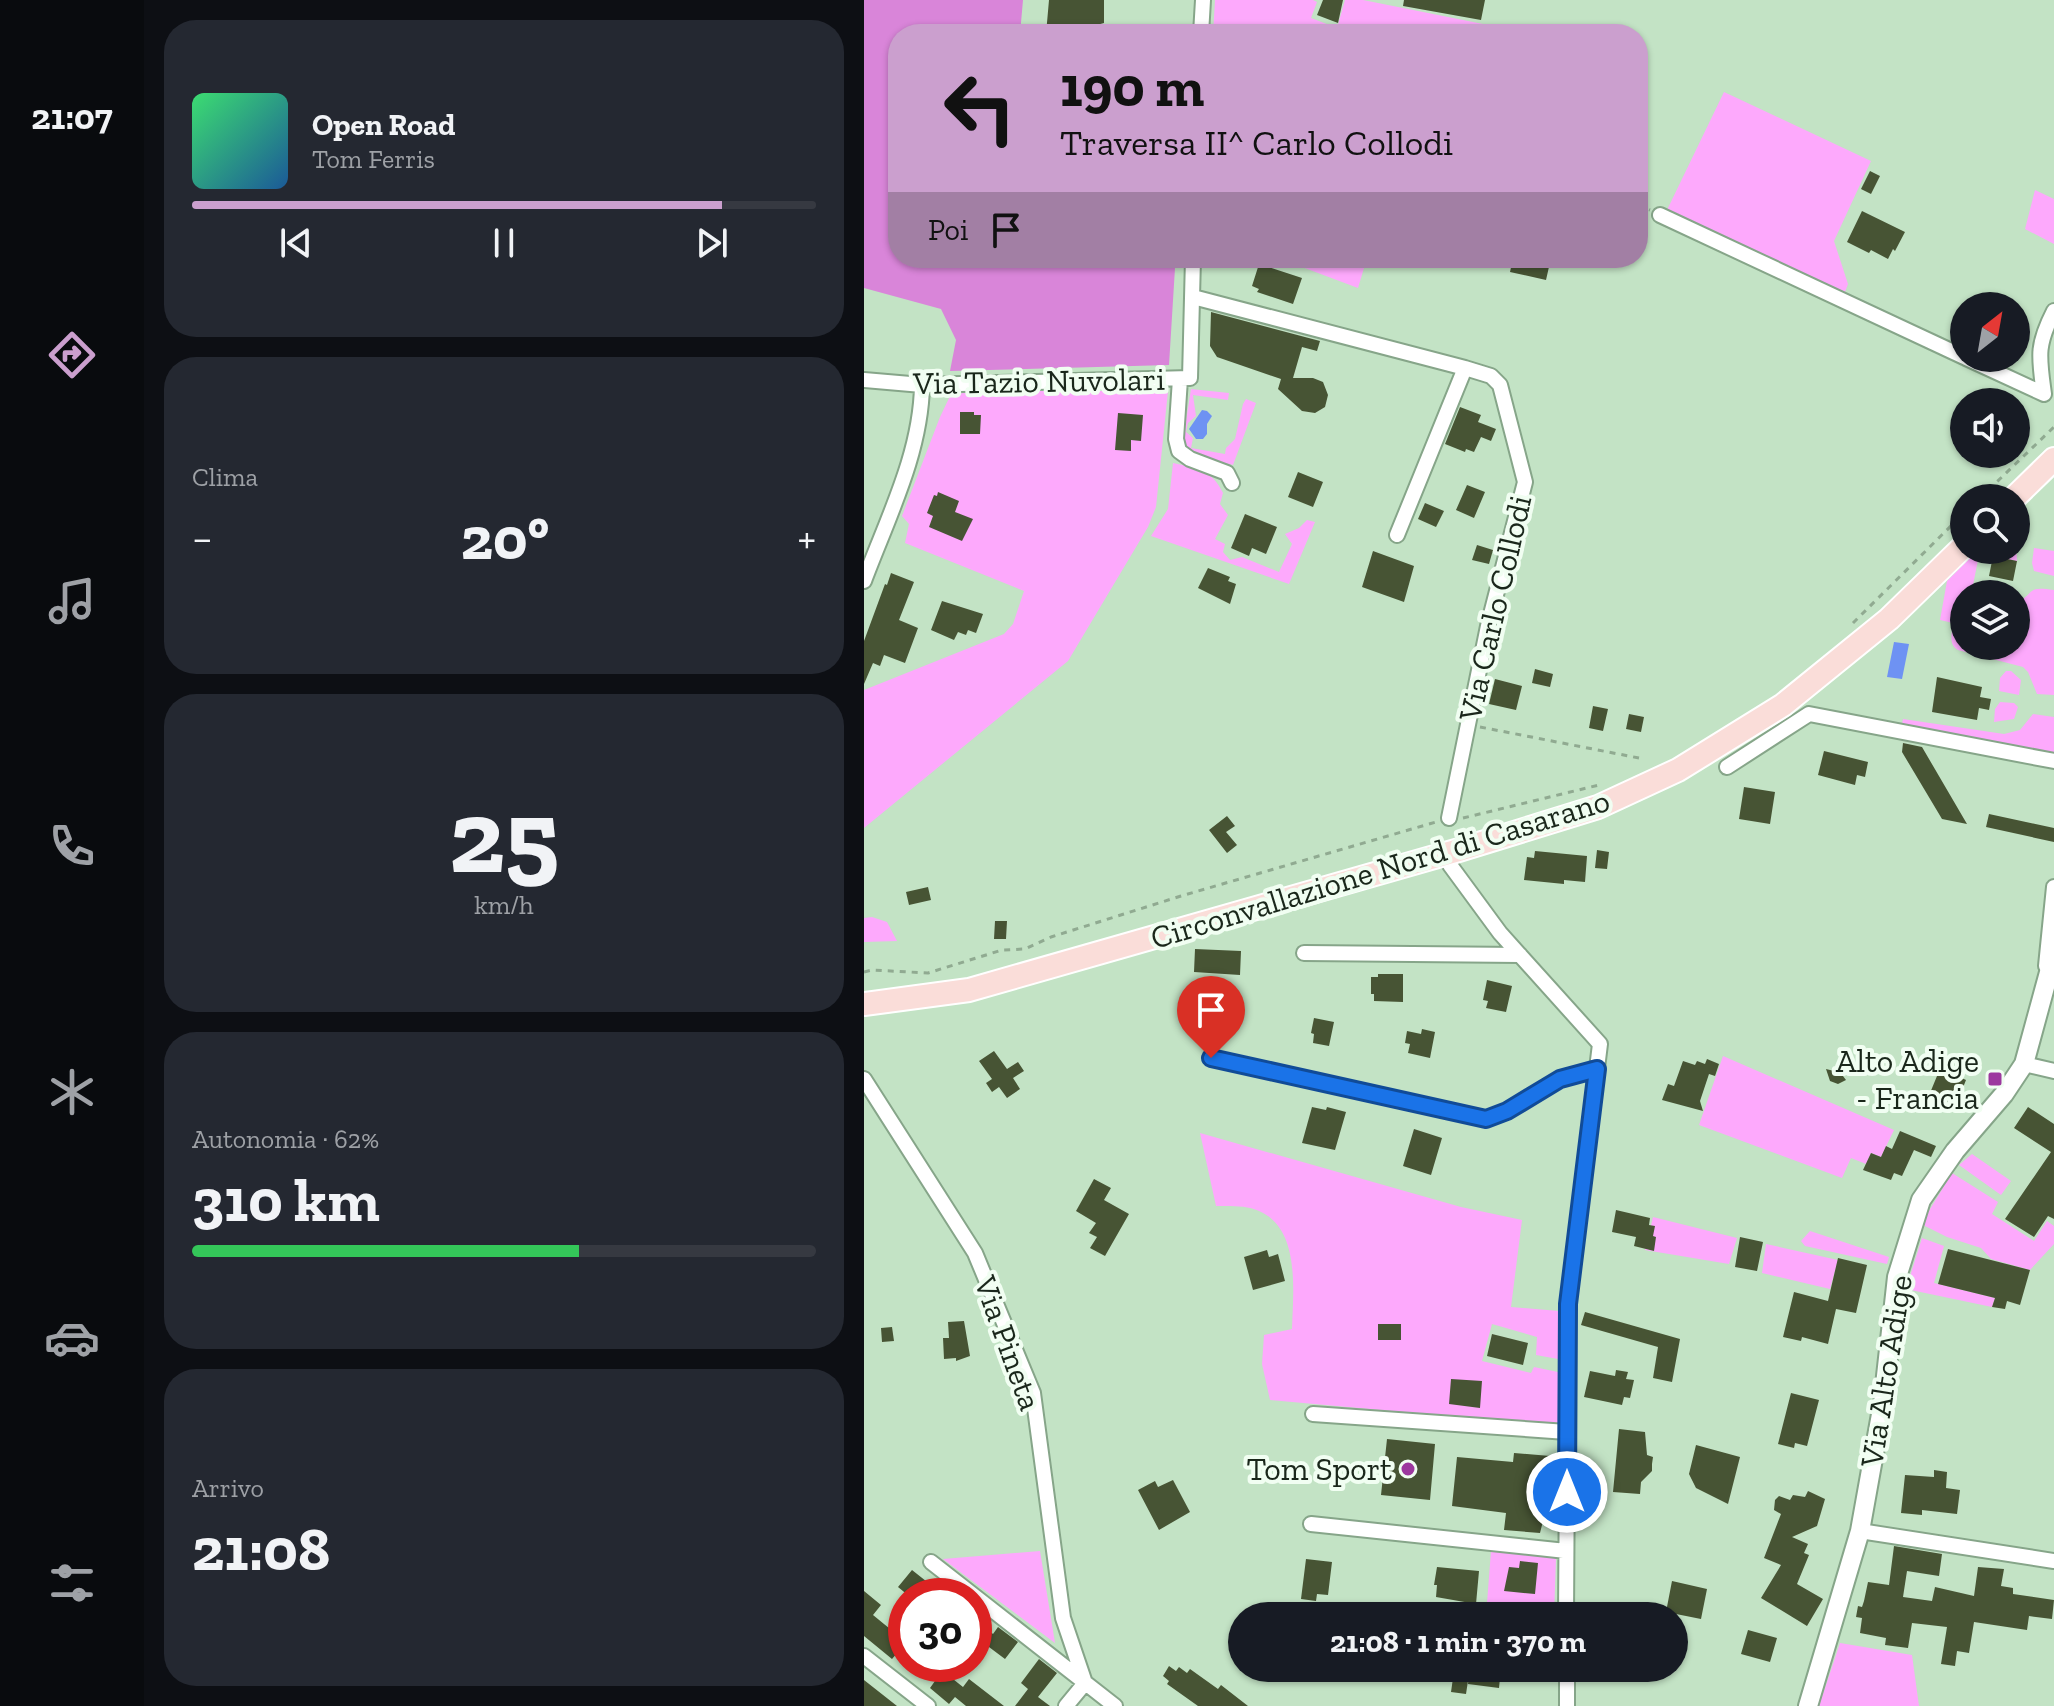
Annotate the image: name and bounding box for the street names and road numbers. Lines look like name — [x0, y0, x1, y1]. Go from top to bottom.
street label: Via Tazio Nuvolari — [912, 360, 1165, 402]
street label: Via Carlo Collodi — [1450, 491, 1539, 725]
street label: Circonvallazione Nord di Casarano — [1146, 781, 1614, 957]
street label: Via Pineta — [966, 1270, 1050, 1415]
street label: Via Alto Adige — [1852, 1272, 1920, 1471]

